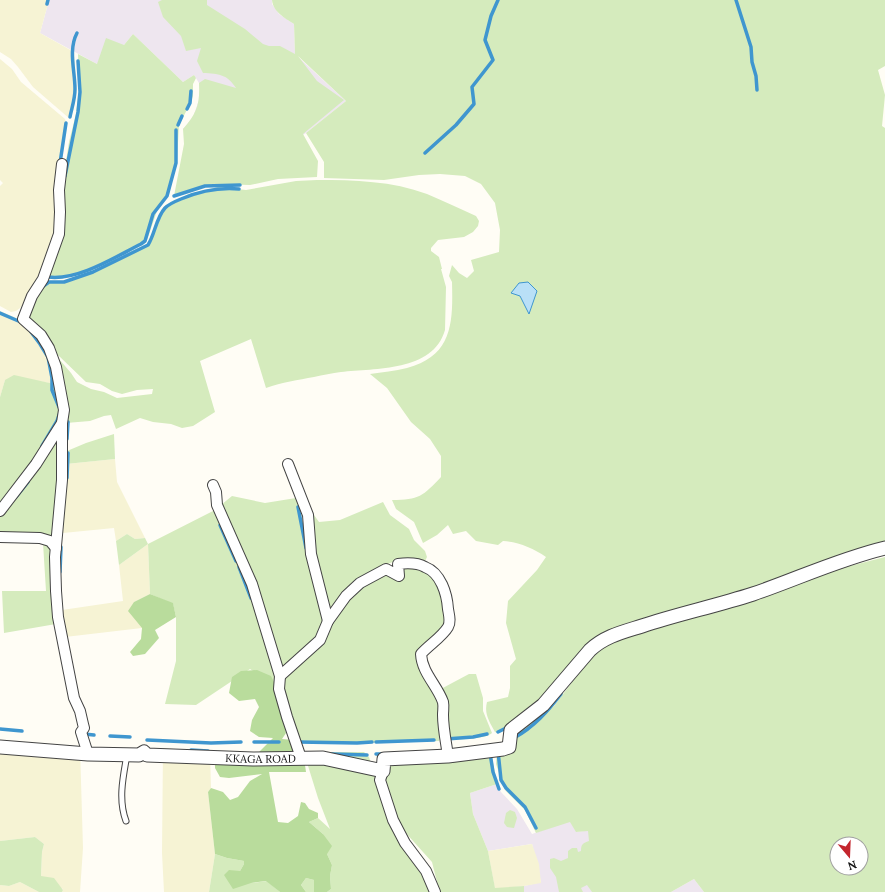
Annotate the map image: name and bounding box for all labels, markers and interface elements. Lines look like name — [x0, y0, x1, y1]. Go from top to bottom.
street label: KKAGA ROAD — [225, 751, 296, 766]
north arrow — [829, 836, 869, 876]
text: N — [845, 857, 859, 874]

